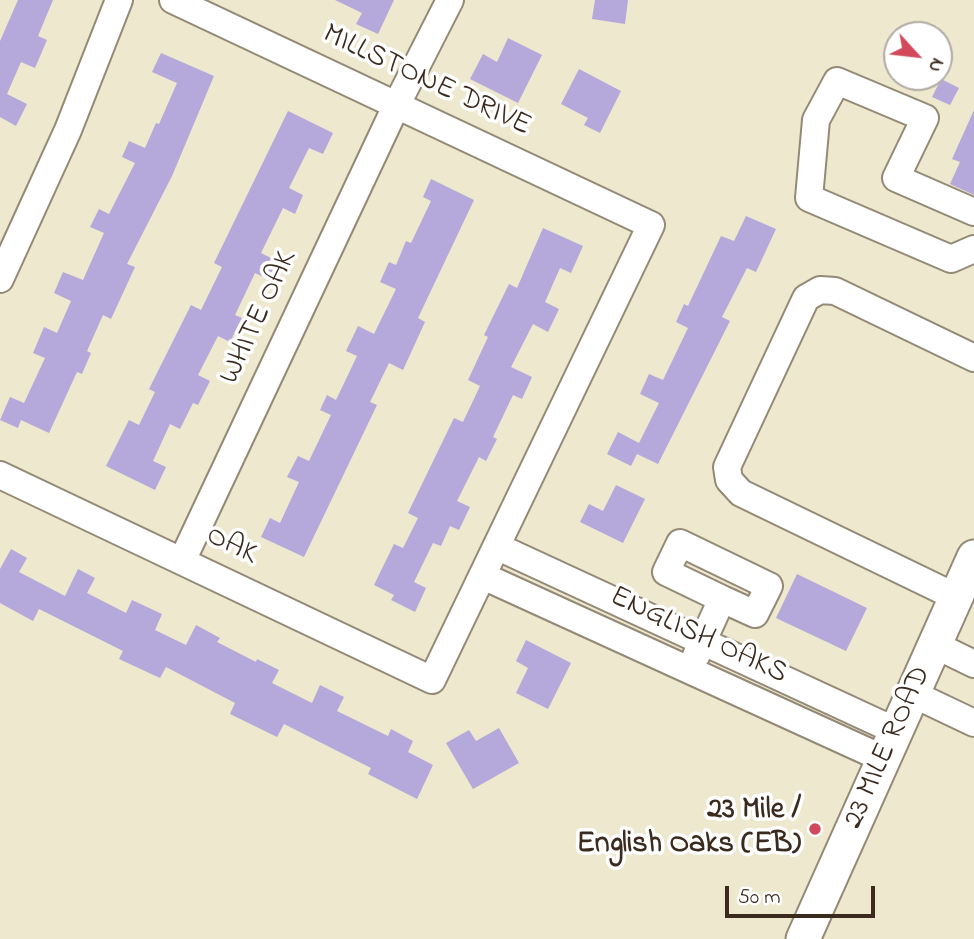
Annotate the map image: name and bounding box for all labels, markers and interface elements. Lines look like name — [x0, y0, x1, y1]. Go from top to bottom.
street label: MILLSTONE DRIVE — [316, 18, 536, 146]
north arrow — [883, 21, 953, 91]
text: N — [920, 53, 950, 77]
street label: WHITE OAK — [213, 245, 307, 391]
street label: OAK — [199, 519, 263, 575]
street label: ENGLISH OAKS — [604, 580, 792, 694]
street label: 23 MILE ROAD — [837, 661, 941, 835]
place label: 23 Mile / English Oaks (EB) — [577, 794, 801, 864]
marker: 23 Mile / English Oaks (EB) — [807, 821, 823, 837]
scale bar — [729, 872, 880, 916]
text: 50 m — [738, 883, 781, 913]

